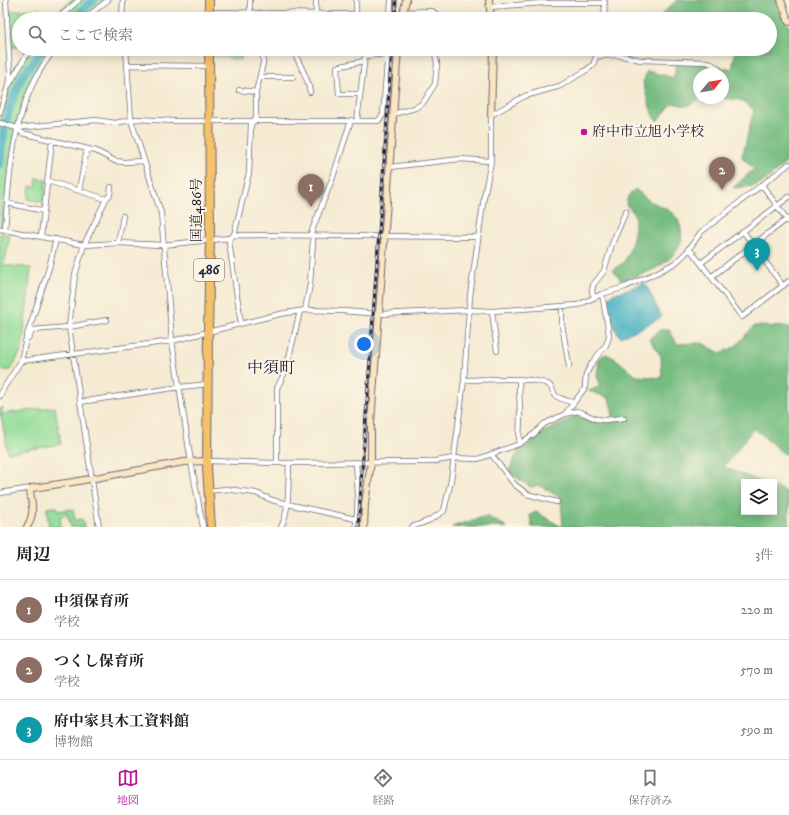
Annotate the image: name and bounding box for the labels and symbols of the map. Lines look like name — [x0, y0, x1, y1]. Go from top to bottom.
north arrow — [693, 68, 729, 104]
place label: 府中市立旭小学校 — [592, 123, 704, 141]
marker: 府中市立旭小学校 — [579, 127, 589, 137]
pin: 2 — [709, 157, 735, 190]
pin: 1 — [298, 174, 324, 207]
street label: 国道486号 — [188, 178, 206, 242]
pin: 3 — [744, 238, 770, 271]
road number: 486 — [194, 259, 224, 281]
your location — [354, 334, 374, 354]
district label: 中須町 — [247, 358, 295, 378]

